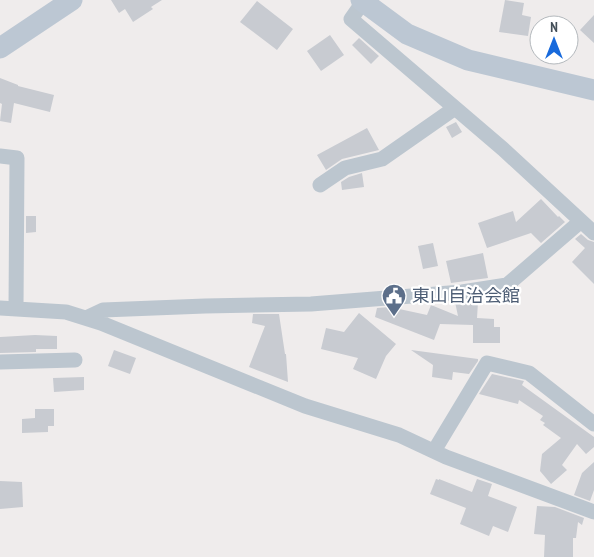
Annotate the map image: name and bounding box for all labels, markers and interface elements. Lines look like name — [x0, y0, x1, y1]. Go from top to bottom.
north arrow — [529, 15, 579, 65]
text: N — [550, 18, 558, 36]
public building icon: 東山自治会館 — [381, 283, 407, 317]
place label: 東山自治会館 — [412, 284, 520, 307]

